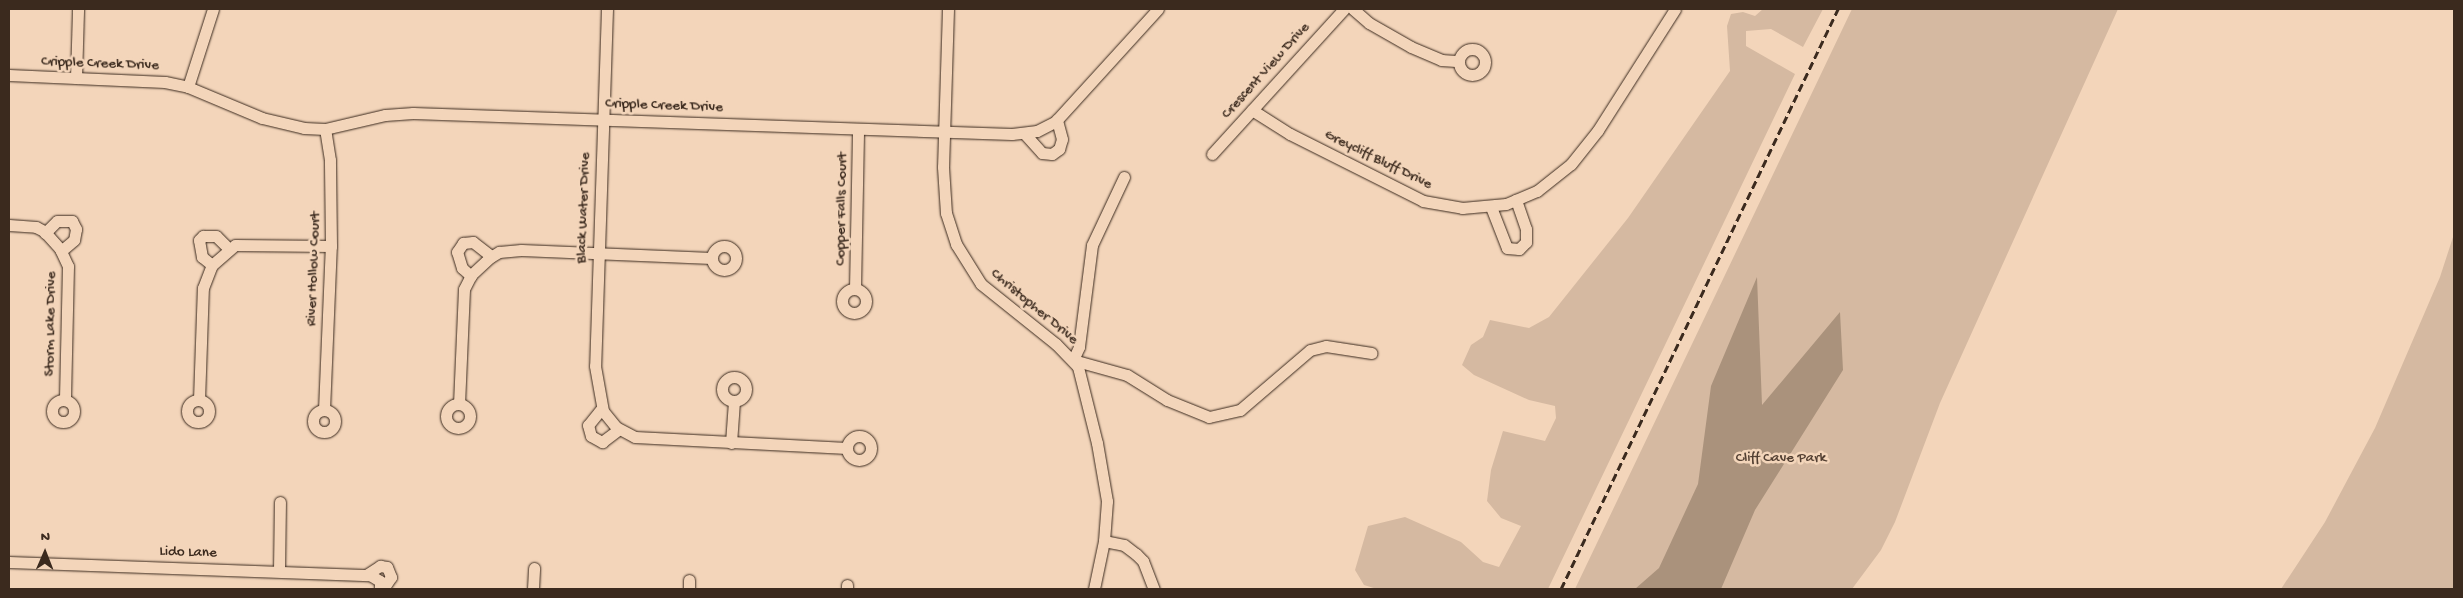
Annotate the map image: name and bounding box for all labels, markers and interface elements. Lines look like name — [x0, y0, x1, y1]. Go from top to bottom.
street label: Crescent View Drive — [1218, 19, 1314, 123]
street label: Cripple Creek Drive — [41, 53, 159, 75]
street label: Cripple Creek Drive — [605, 95, 723, 117]
street label: Greycliff Bluff Drive — [1321, 126, 1435, 194]
street label: Black Water Drive — [573, 152, 595, 264]
street label: Copper Falls Court — [832, 152, 852, 266]
street label: River Hollow Court — [303, 211, 325, 327]
street label: Christopher Drive — [986, 265, 1082, 349]
street label: Storm Lake Drive — [41, 271, 61, 377]
park label: Cliff Cave Park — [1736, 450, 1826, 468]
north arrow — [20, 528, 70, 578]
text: N — [41, 529, 50, 546]
street label: Lido Lane — [159, 543, 217, 563]

